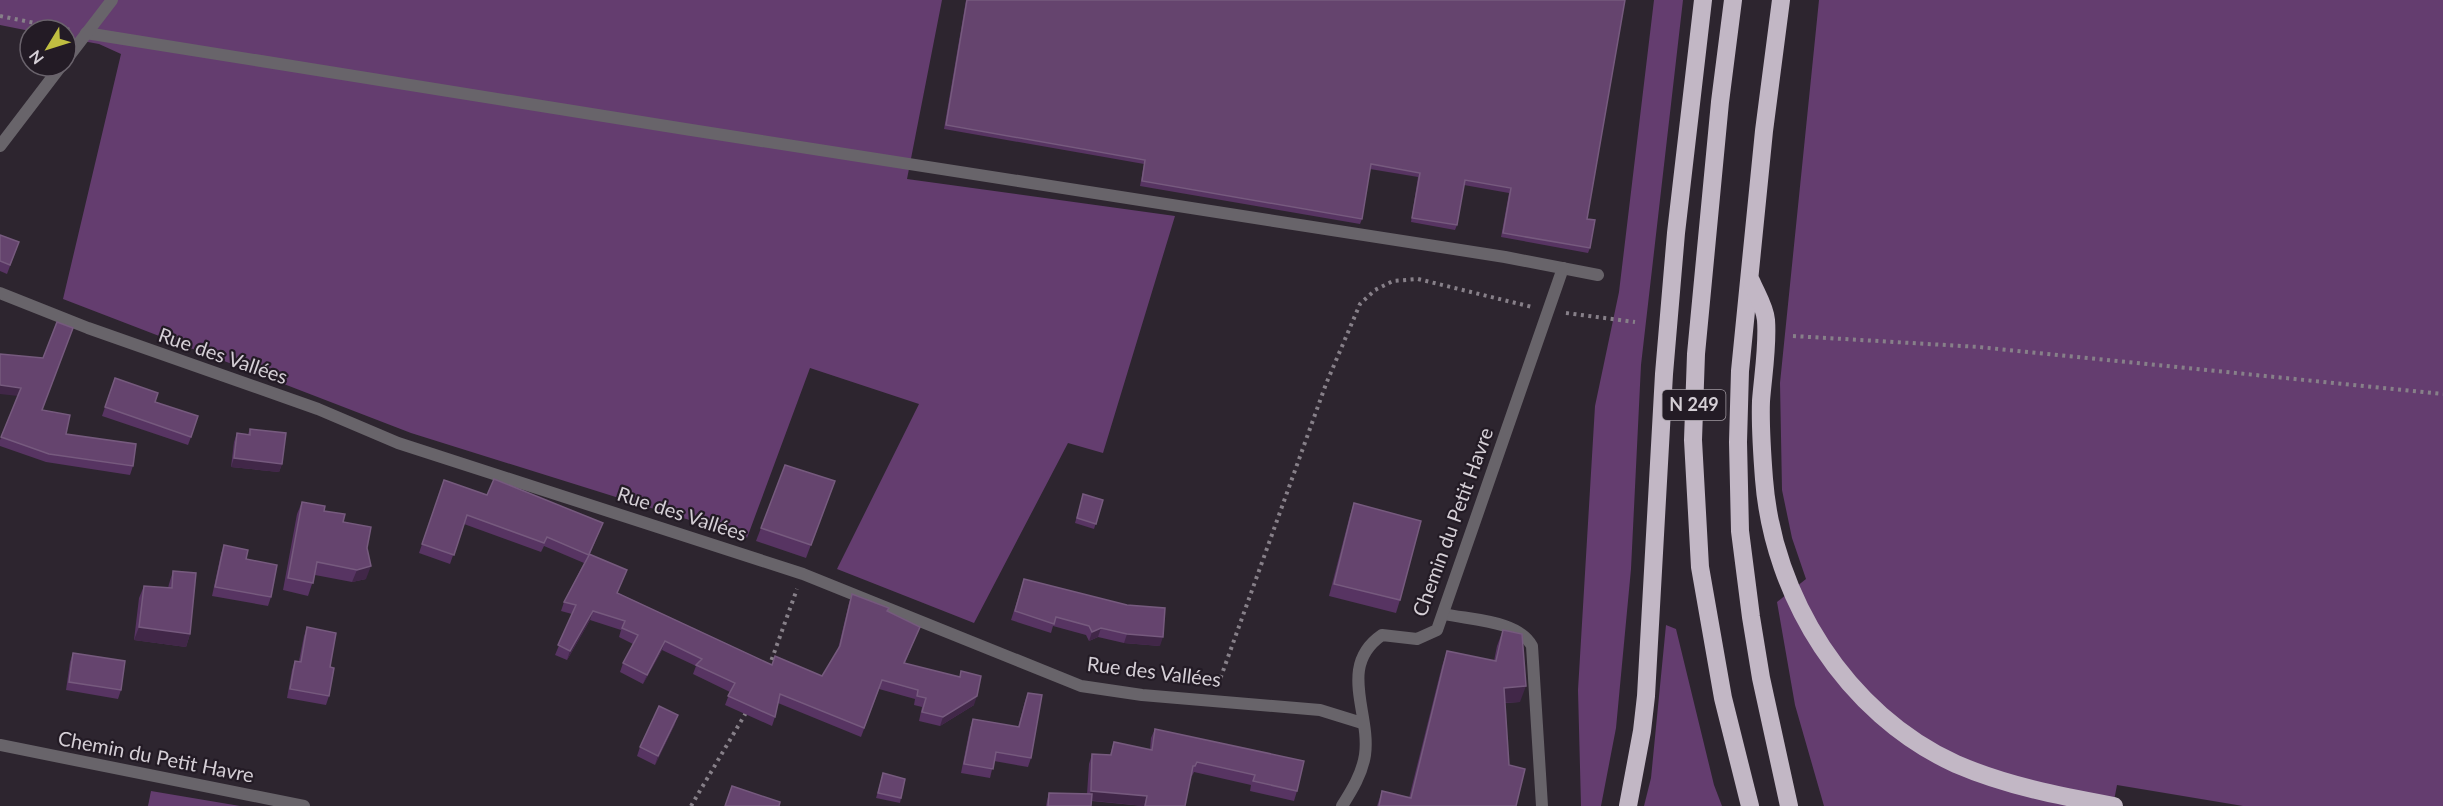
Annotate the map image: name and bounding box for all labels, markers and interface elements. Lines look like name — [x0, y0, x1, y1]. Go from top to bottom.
north arrow — [18, 18, 78, 78]
text: N — [25, 47, 47, 68]
street label: Rue des Vallées — [156, 322, 291, 388]
road number: N 249 — [1662, 390, 1726, 420]
street label: Chemin du Petit Havre — [1407, 424, 1497, 619]
street label: Rue des Vallées — [614, 481, 750, 545]
street label: Rue des Vallées — [1086, 651, 1223, 691]
street label: Chemin du Petit Havre — [56, 725, 256, 787]

